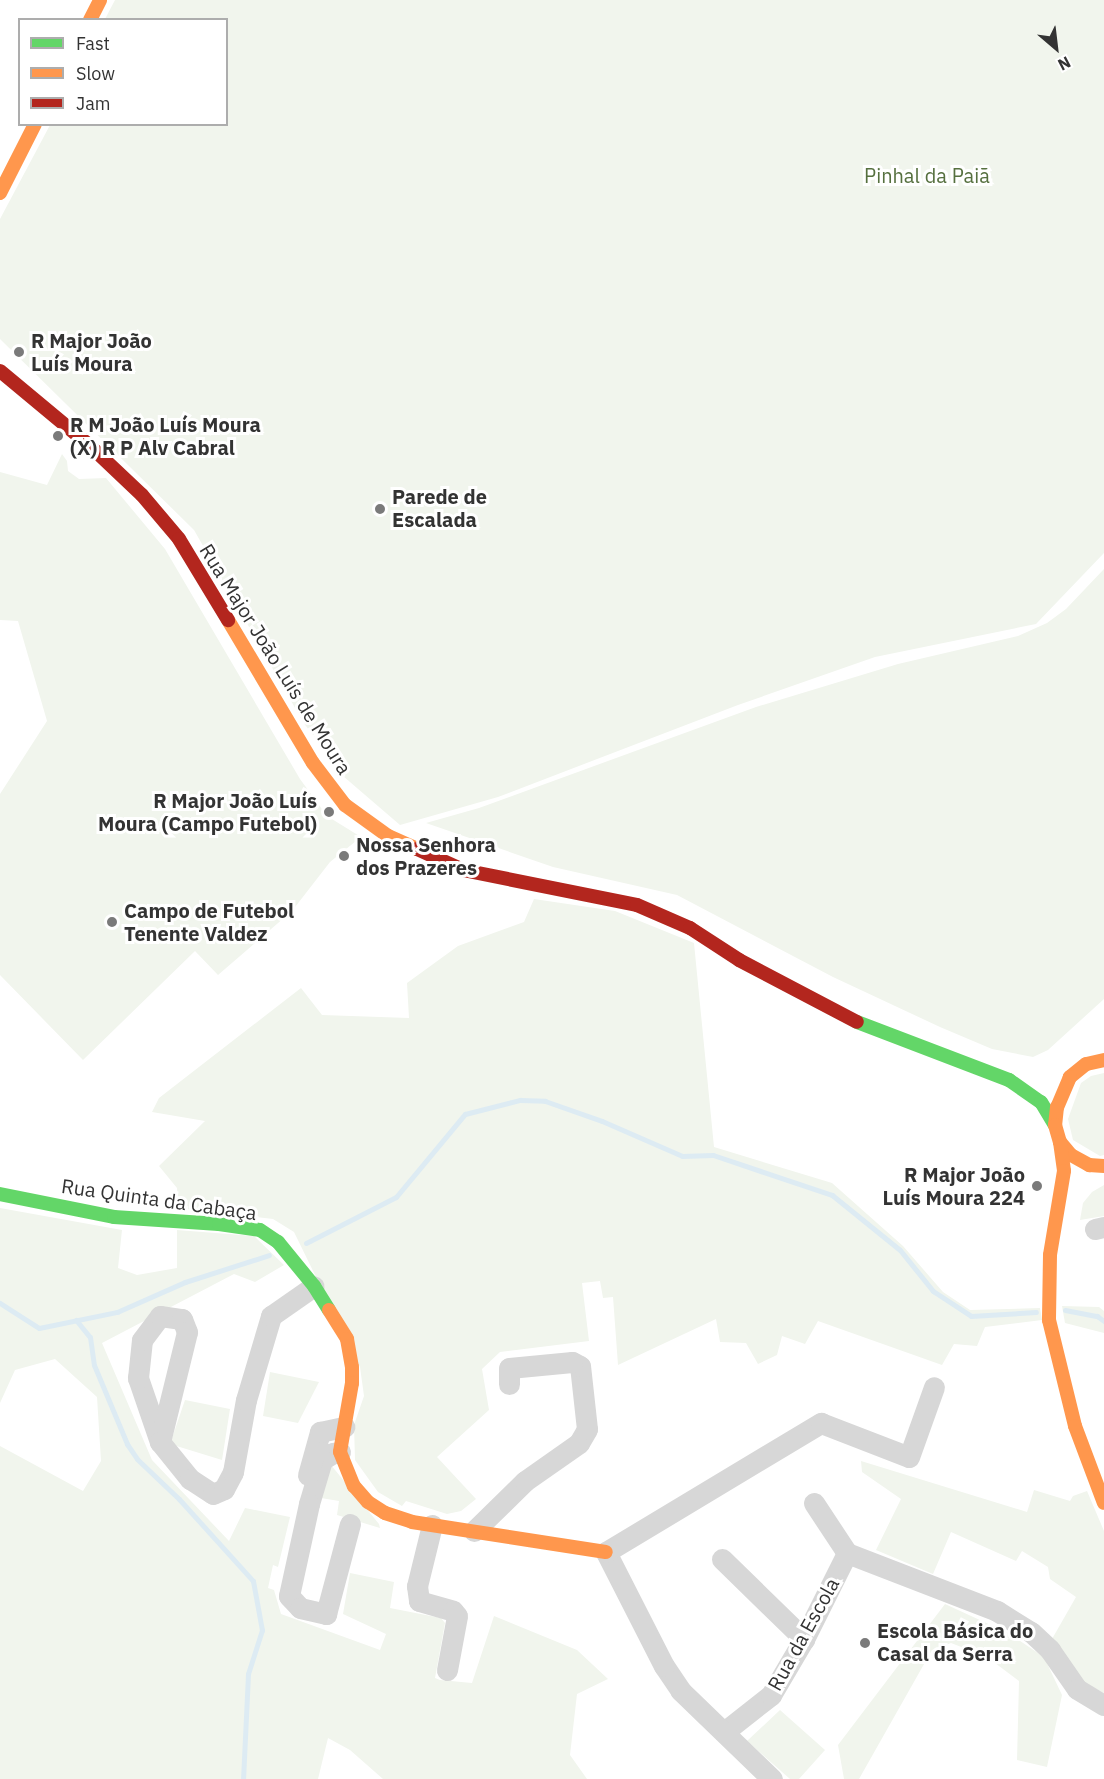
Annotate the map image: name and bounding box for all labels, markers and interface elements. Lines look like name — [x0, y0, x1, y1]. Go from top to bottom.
legend — [18, 18, 228, 126]
north arrow — [1026, 18, 1086, 78]
text: Fast — [76, 32, 110, 55]
text: N — [1055, 52, 1074, 75]
text: Slow — [76, 62, 115, 85]
text: Jam — [76, 92, 111, 115]
park label: Pinhal da Paiã — [864, 163, 990, 187]
place label: R Major João Luís Moura — [31, 328, 152, 375]
marker: R Major João Luís Moura — [12, 345, 26, 359]
place label: R M João Luís Moura (X) R P Alv Cabral — [70, 412, 261, 459]
marker: R M João Luís Moura (X) R P Alv Cabral — [51, 429, 65, 443]
place label: Parede de Escalada — [392, 485, 487, 532]
marker: Parede de Escalada — [373, 502, 387, 516]
street label: Rua Major João Luís de Moura — [195, 539, 357, 779]
place label: R Major João Luís Moura (Campo Futebol) — [98, 789, 317, 836]
marker: R Major João Luís Moura (Campo Futebol) — [322, 805, 336, 819]
place label: Nossa Senhora dos Prazeres — [356, 832, 496, 879]
marker: Nossa Senhora dos Prazeres — [337, 849, 351, 863]
place label: Campo de Futebol Tenente Valdez — [124, 898, 294, 945]
marker: Campo de Futebol Tenente Valdez — [105, 915, 119, 929]
place label: R Major João Luís Moura 224 — [883, 1162, 1025, 1209]
street label: Rua Quinta da Cabaça — [60, 1173, 258, 1225]
marker: R Major João Luís Moura 224 — [1030, 1179, 1044, 1193]
street label: Rua da Escola — [762, 1573, 844, 1695]
place label: Escola Básica do Casal da Serra — [877, 1619, 1033, 1666]
marker: Escola Básica do Casal da Serra — [858, 1636, 872, 1650]

